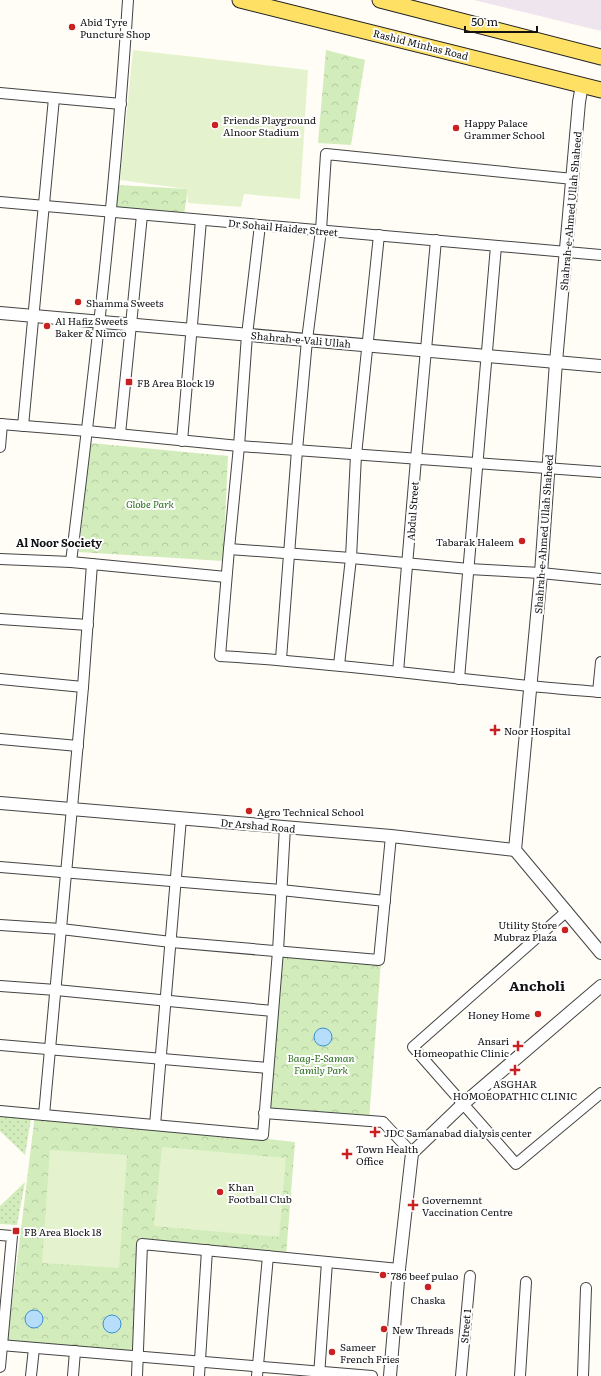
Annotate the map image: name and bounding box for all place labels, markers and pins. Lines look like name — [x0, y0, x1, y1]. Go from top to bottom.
place label: Abid Tyre Puncture Shop — [80, 14, 150, 41]
marker: Abid Tyre Puncture Shop — [67, 22, 77, 32]
place label: Friends Playground Alnoor Stadium — [223, 112, 316, 139]
place label: Happy Palace Grammer School — [464, 115, 546, 142]
marker: Friends Playground Alnoor Stadium — [210, 120, 220, 130]
marker: Happy Palace Grammer School — [451, 123, 461, 133]
place label: Shamma Sweets — [86, 295, 164, 310]
marker: Shamma Sweets — [73, 297, 83, 307]
place label: Al Hafiz Sweets Baker & Nimco — [55, 313, 128, 340]
marker: Al Hafiz Sweets Baker & Nimco — [42, 321, 52, 331]
place label: FB Area Block 19 — [137, 375, 214, 390]
marker: FB Area Block 19 — [124, 377, 134, 387]
place label: Tabarak Haleem — [436, 534, 514, 549]
marker: Tabarak Haleem — [517, 536, 527, 546]
place label: Noor Hospital — [504, 723, 571, 738]
marker: Noor Hospital — [489, 724, 501, 736]
place label: Agro Technical School — [257, 804, 364, 819]
marker: Agro Technical School — [244, 806, 254, 816]
place label: Utility Store Mubraz Plaza — [493, 917, 558, 944]
marker: Utility Store Mubraz Plaza — [560, 925, 570, 935]
place label: Honey Home — [468, 1007, 530, 1022]
marker: Honey Home — [533, 1009, 543, 1019]
place label: Ansari Homeopathic Clinic — [414, 1033, 510, 1060]
marker: Ansari Homeopathic Clinic — [512, 1040, 524, 1052]
marker: ASGHAR HOMOEOPATHIC CLINIC — [509, 1064, 521, 1076]
place label: ASGHAR HOMOEOPATHIC CLINIC — [453, 1076, 577, 1103]
place label: JDC Samanabad dialysis center — [384, 1125, 532, 1140]
marker: JDC Samanabad dialysis center — [369, 1126, 381, 1138]
place label: Town Health Office — [356, 1141, 419, 1168]
marker: Town Health Office — [341, 1148, 353, 1160]
place label: Khan Football Club — [228, 1179, 292, 1206]
marker: Khan Football Club — [215, 1187, 225, 1197]
place label: Governemnt Vaccination Centre — [422, 1192, 513, 1219]
marker: Governemnt Vaccination Centre — [407, 1199, 419, 1211]
place label: FB Area Block 18 — [24, 1224, 102, 1239]
marker: FB Area Block 18 — [11, 1226, 21, 1236]
place label: 786 beef pulao — [391, 1268, 458, 1283]
marker: 786 beef pulao — [378, 1270, 388, 1280]
marker: Chaska — [423, 1282, 433, 1292]
place label: Chaska — [411, 1292, 446, 1307]
place label: New Threads — [392, 1322, 454, 1337]
marker: New Threads — [379, 1324, 389, 1334]
place label: Sameer French Fries — [340, 1339, 400, 1366]
marker: Sameer French Fries — [327, 1347, 337, 1357]

